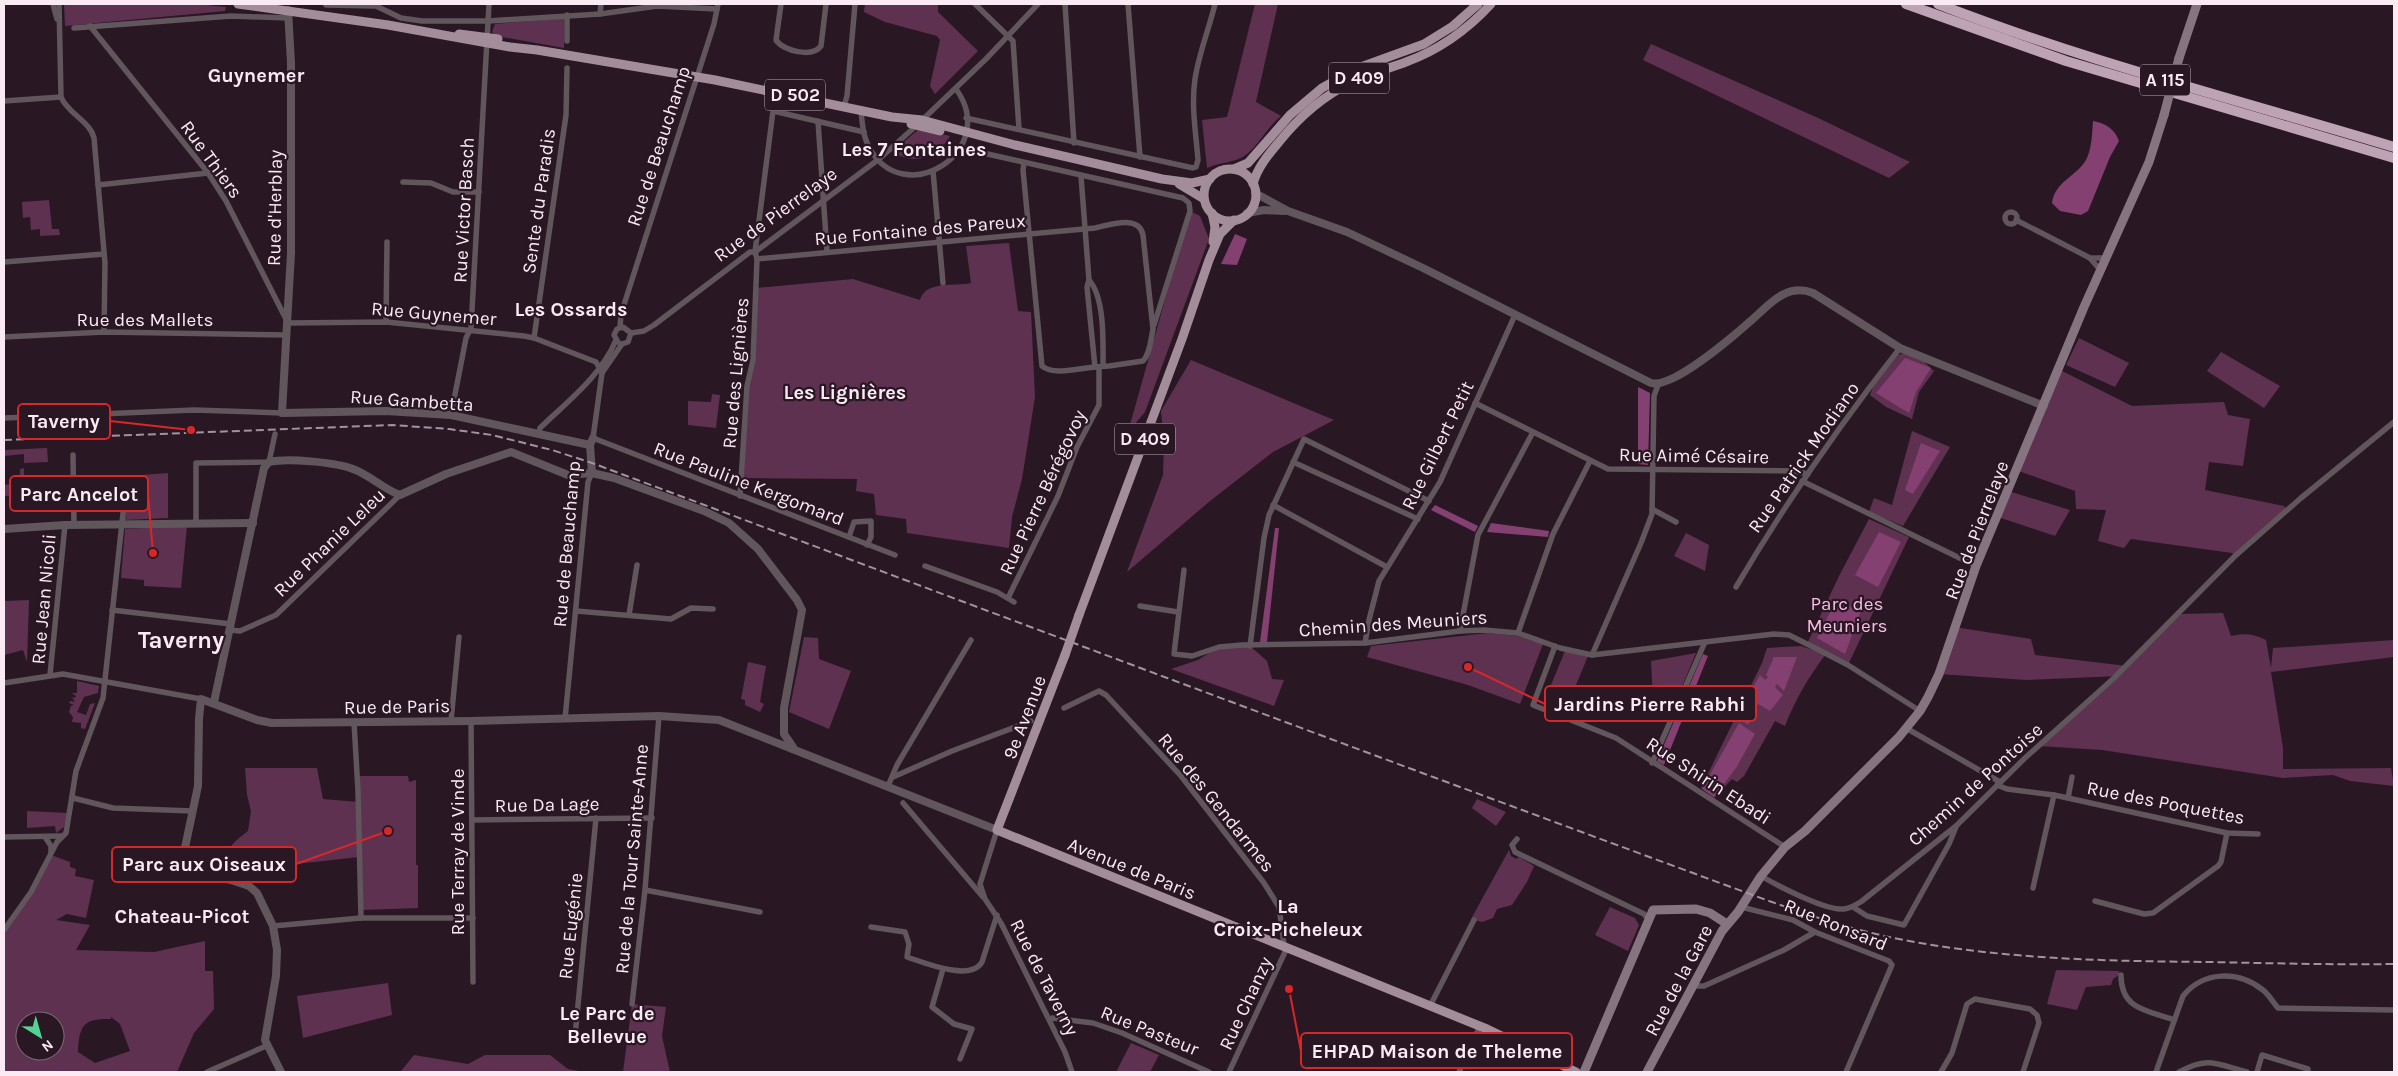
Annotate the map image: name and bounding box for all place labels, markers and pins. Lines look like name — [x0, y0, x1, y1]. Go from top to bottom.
callout: Taverny — [18, 404, 110, 439]
callout: Parc Ancelot — [10, 476, 148, 511]
callout: Jardins Pierre Rabhi — [1545, 686, 1756, 721]
callout: Parc aux Oiseaux — [112, 847, 296, 882]
callout: EHPAD Maison de Theleme — [1301, 1033, 1572, 1068]

